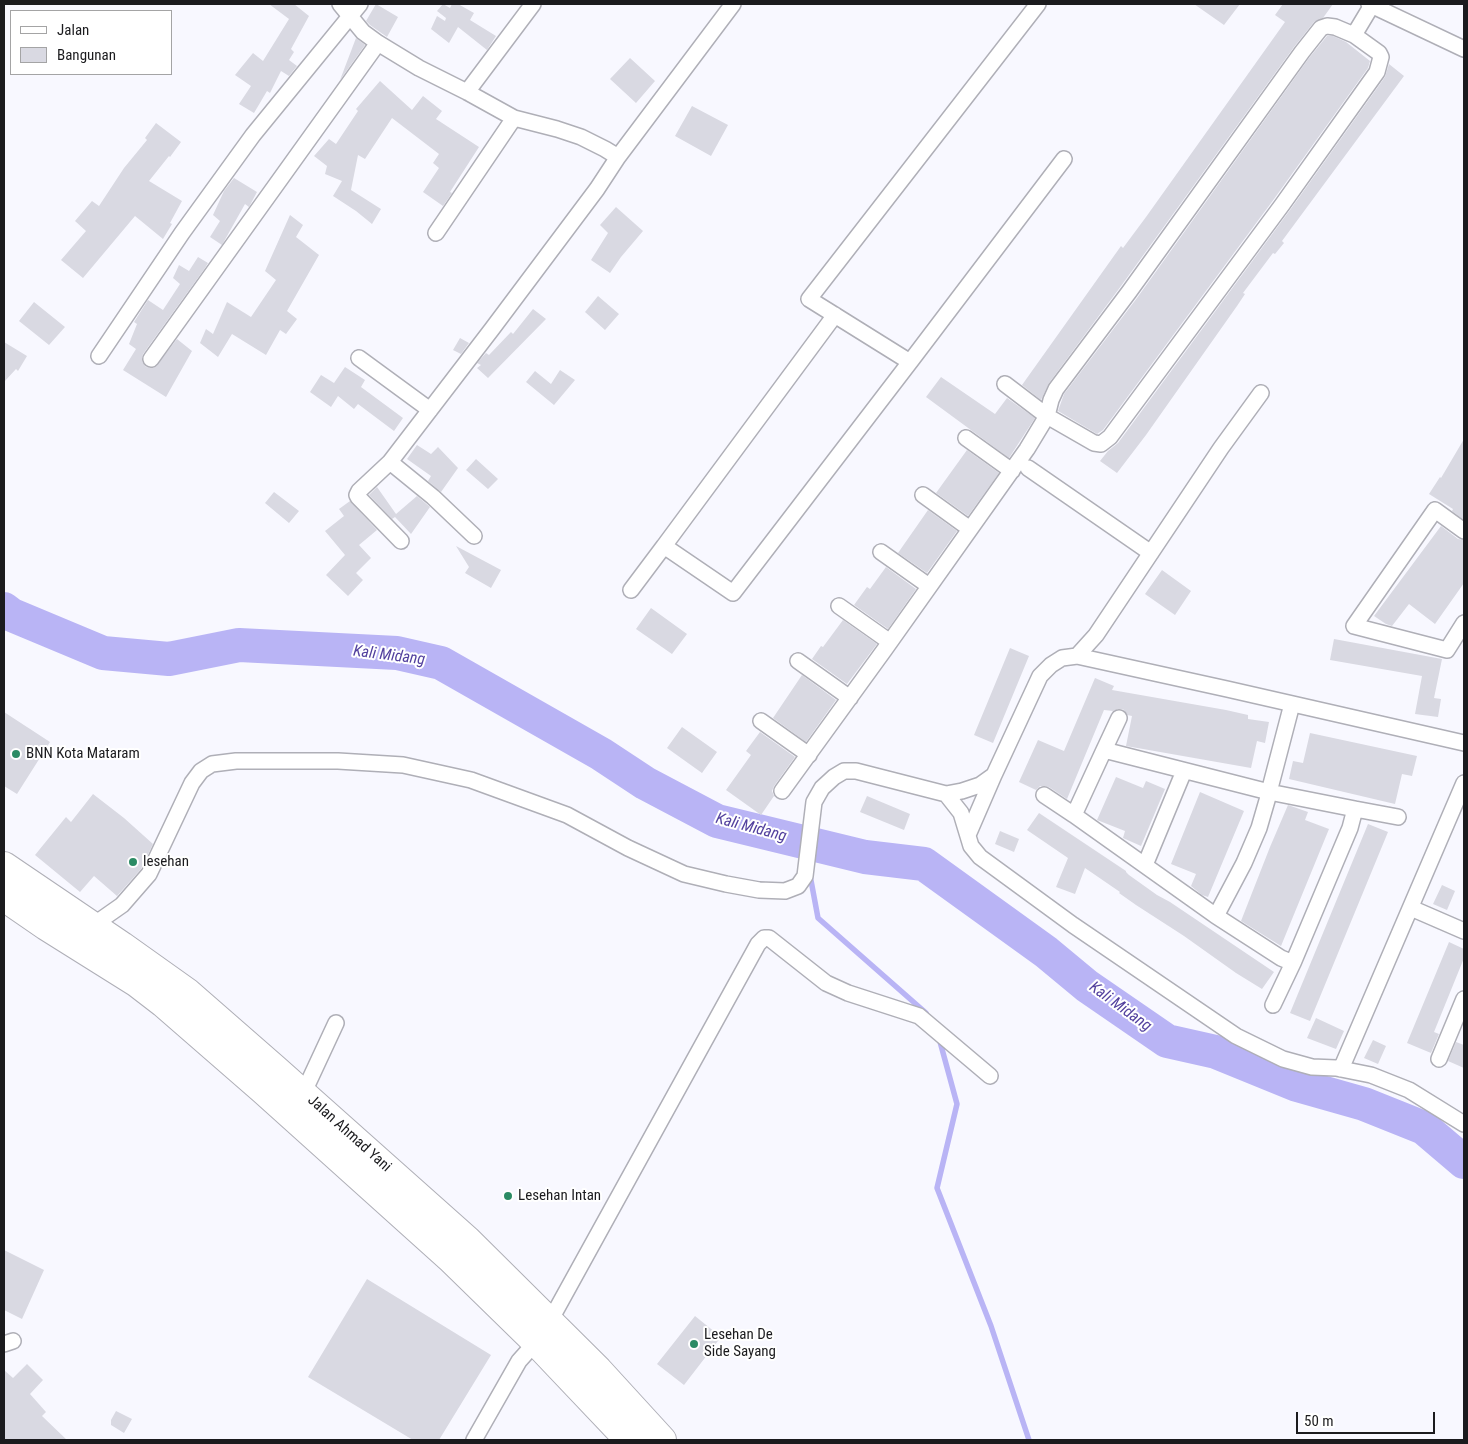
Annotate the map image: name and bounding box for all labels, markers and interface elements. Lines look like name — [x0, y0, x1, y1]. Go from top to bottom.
legend — [10, 10, 172, 75]
text: Jalan — [57, 21, 89, 39]
text: Bangunan — [57, 46, 116, 64]
water label: Kali Midang — [352, 642, 426, 670]
place label: BNN Kota Mataram — [26, 745, 140, 763]
marker: BNN Kota Mataram — [10, 748, 22, 760]
water label: Kali Midang — [714, 809, 788, 847]
place label: lesehan — [143, 853, 189, 871]
marker: lesehan — [127, 856, 139, 868]
water label: Kali Midang — [1085, 978, 1155, 1036]
street label: Jalan Ahmad Yani — [303, 1092, 395, 1176]
place label: Lesehan Intan — [518, 1187, 601, 1205]
marker: Lesehan Intan — [502, 1190, 514, 1202]
place label: Lesehan De Side Sayang — [704, 1326, 776, 1361]
marker: Lesehan De Side Sayang — [688, 1338, 700, 1350]
scale bar — [1298, 1402, 1437, 1434]
text: 50 m — [1304, 1412, 1334, 1430]

